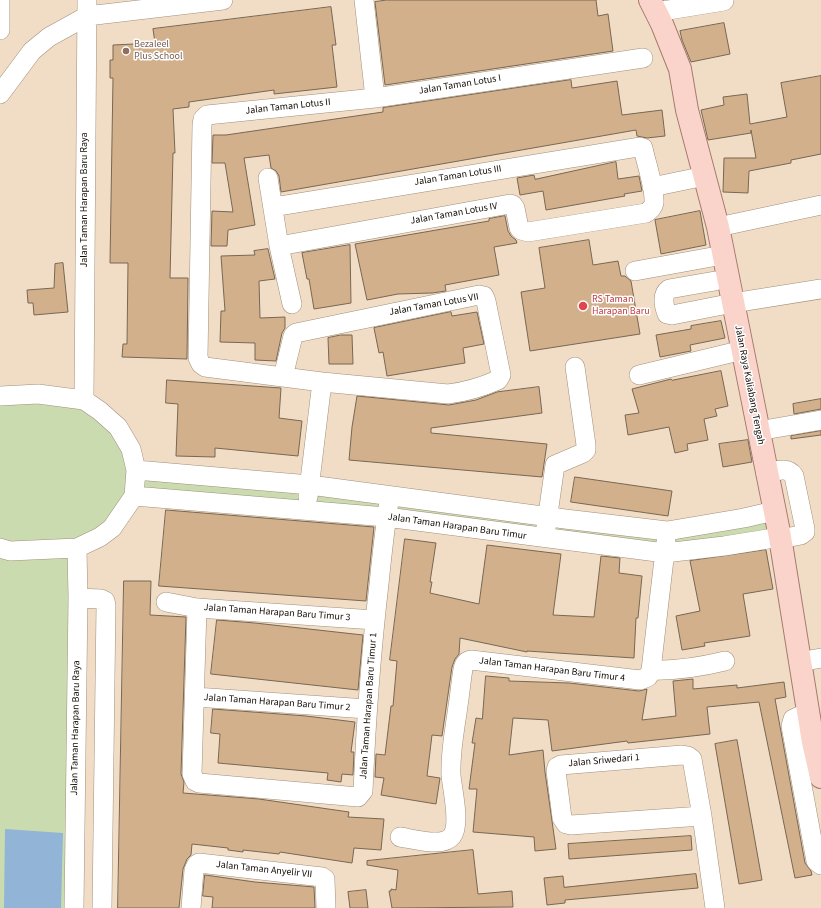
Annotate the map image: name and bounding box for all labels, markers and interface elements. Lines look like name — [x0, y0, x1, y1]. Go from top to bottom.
place label: Bezaleel Plus School — [134, 39, 183, 62]
marker: Bezaleel Plus School — [121, 46, 131, 56]
street label: Jalan Taman Lotus I — [418, 73, 502, 97]
street label: Jalan Taman Lotus II — [245, 97, 331, 117]
street label: Jalan Taman Harapan Baru Raya — [79, 132, 91, 268]
street label: Jalan Taman Lotus III — [413, 163, 503, 189]
street label: Jalan Taman Lotus IV — [410, 200, 498, 228]
street label: Jalan Taman Lotus VII — [388, 291, 480, 319]
place label: RS Taman Harapan Baru — [592, 294, 650, 318]
marker: RS Taman Harapan Baru — [577, 300, 589, 312]
street label: Jalan Raya Kaliabang Tengah — [732, 324, 766, 446]
street label: Jalan Taman Harapan Baru Timur — [387, 511, 527, 543]
street label: Jalan Taman Harapan Baru Timur 3 — [203, 602, 351, 624]
street label: Jalan Taman Harapan Baru Timur 1 — [358, 632, 380, 780]
street label: Jalan Taman Harapan Baru Timur 4 — [478, 655, 626, 685]
street label: Jalan Taman Harapan Baru Raya — [69, 660, 83, 796]
street label: Jalan Taman Harapan Baru Timur 2 — [203, 692, 351, 714]
street label: Jalan Sriwedari 1 — [568, 752, 640, 770]
street label: Jalan Taman Anyelir VII — [215, 859, 313, 881]

